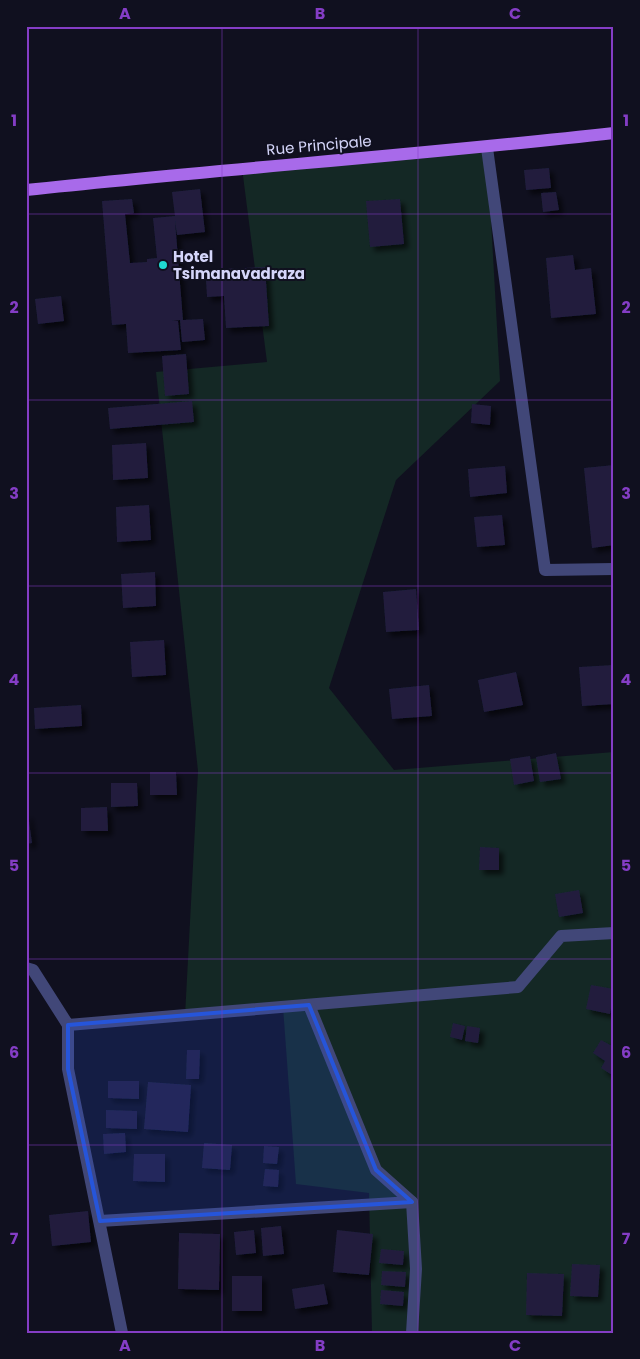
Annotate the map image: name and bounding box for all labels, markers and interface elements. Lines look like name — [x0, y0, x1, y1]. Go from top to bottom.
text: A — [119, 2, 131, 25]
text: B — [315, 2, 325, 25]
text: C — [509, 2, 521, 25]
text: 1 — [11, 109, 17, 132]
text: 1 — [623, 109, 629, 132]
street label: Rue Principale — [265, 130, 373, 160]
place label: Hotel Tsimanavadraza — [173, 246, 305, 284]
marker: Hotel Tsimanavadraza — [157, 259, 169, 271]
text: 2 — [9, 296, 19, 319]
text: 2 — [621, 296, 631, 319]
text: 3 — [9, 482, 19, 505]
text: 3 — [621, 482, 631, 505]
text: 4 — [9, 668, 20, 691]
text: 4 — [621, 668, 632, 691]
text: 5 — [9, 854, 19, 877]
text: 5 — [621, 854, 631, 877]
text: 6 — [9, 1041, 19, 1064]
text: 6 — [621, 1041, 631, 1064]
text: 7 — [10, 1227, 19, 1250]
text: 7 — [622, 1227, 631, 1250]
text: A — [119, 1334, 131, 1357]
text: B — [315, 1334, 325, 1357]
text: C — [509, 1334, 521, 1357]

